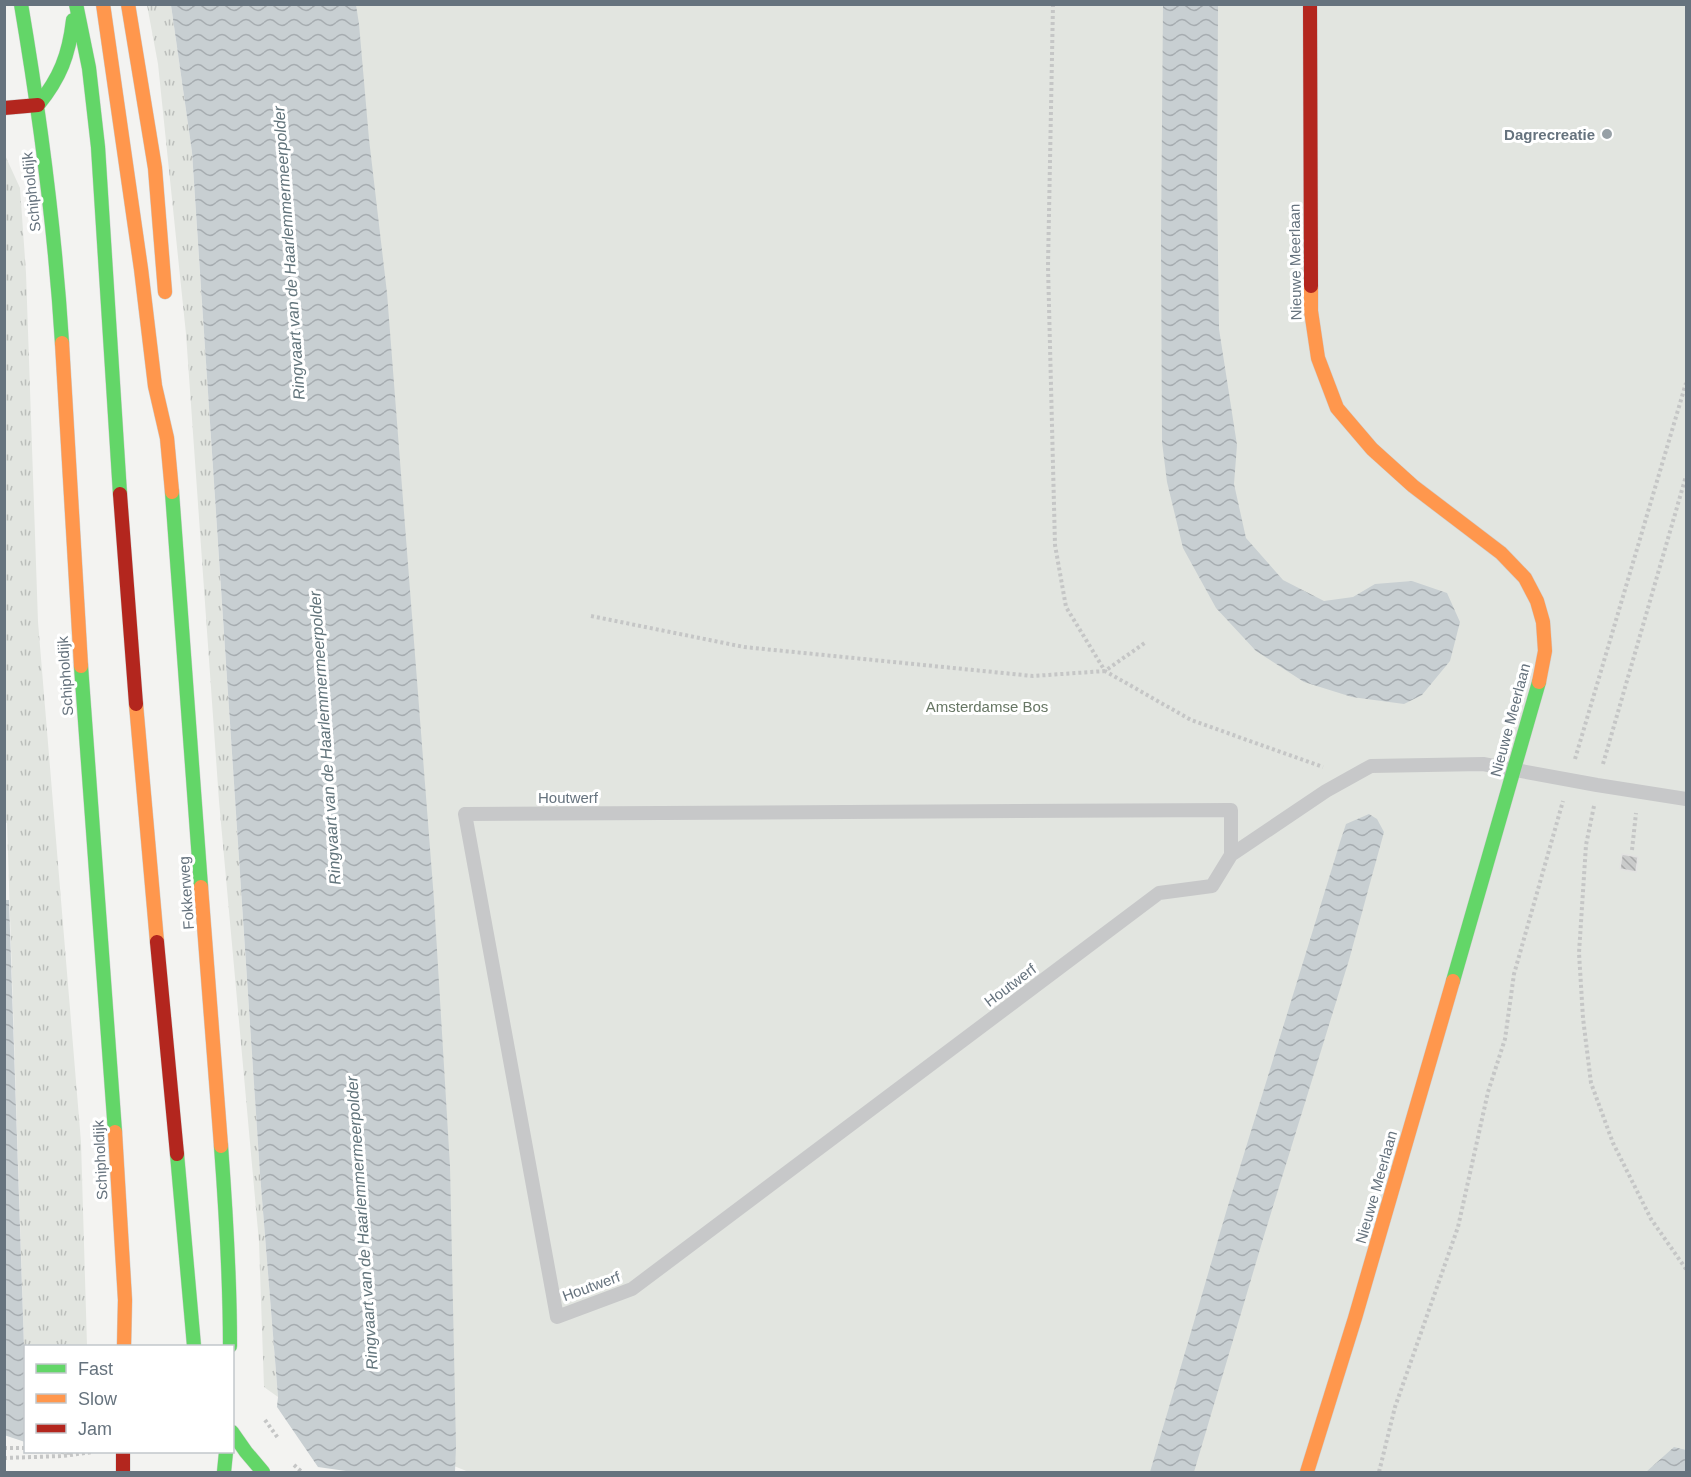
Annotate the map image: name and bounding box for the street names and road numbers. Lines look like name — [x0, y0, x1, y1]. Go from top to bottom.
street label: Schipholdijk — [18, 151, 44, 233]
street label: Nieuwe Meerlaan — [1285, 203, 1305, 321]
street label: Schipholdijk — [54, 635, 76, 717]
street label: Nieuwe Meerlaan — [1487, 661, 1533, 779]
street label: Houtwerf — [538, 789, 599, 806]
street label: Fokkerweg — [175, 856, 197, 930]
street label: Houtwerf — [981, 960, 1040, 1010]
street label: Schipholdijk — [89, 1119, 111, 1200]
street label: Nieuwe Meerlaan — [1352, 1129, 1400, 1245]
street label: Houtwerf — [560, 1267, 623, 1304]

